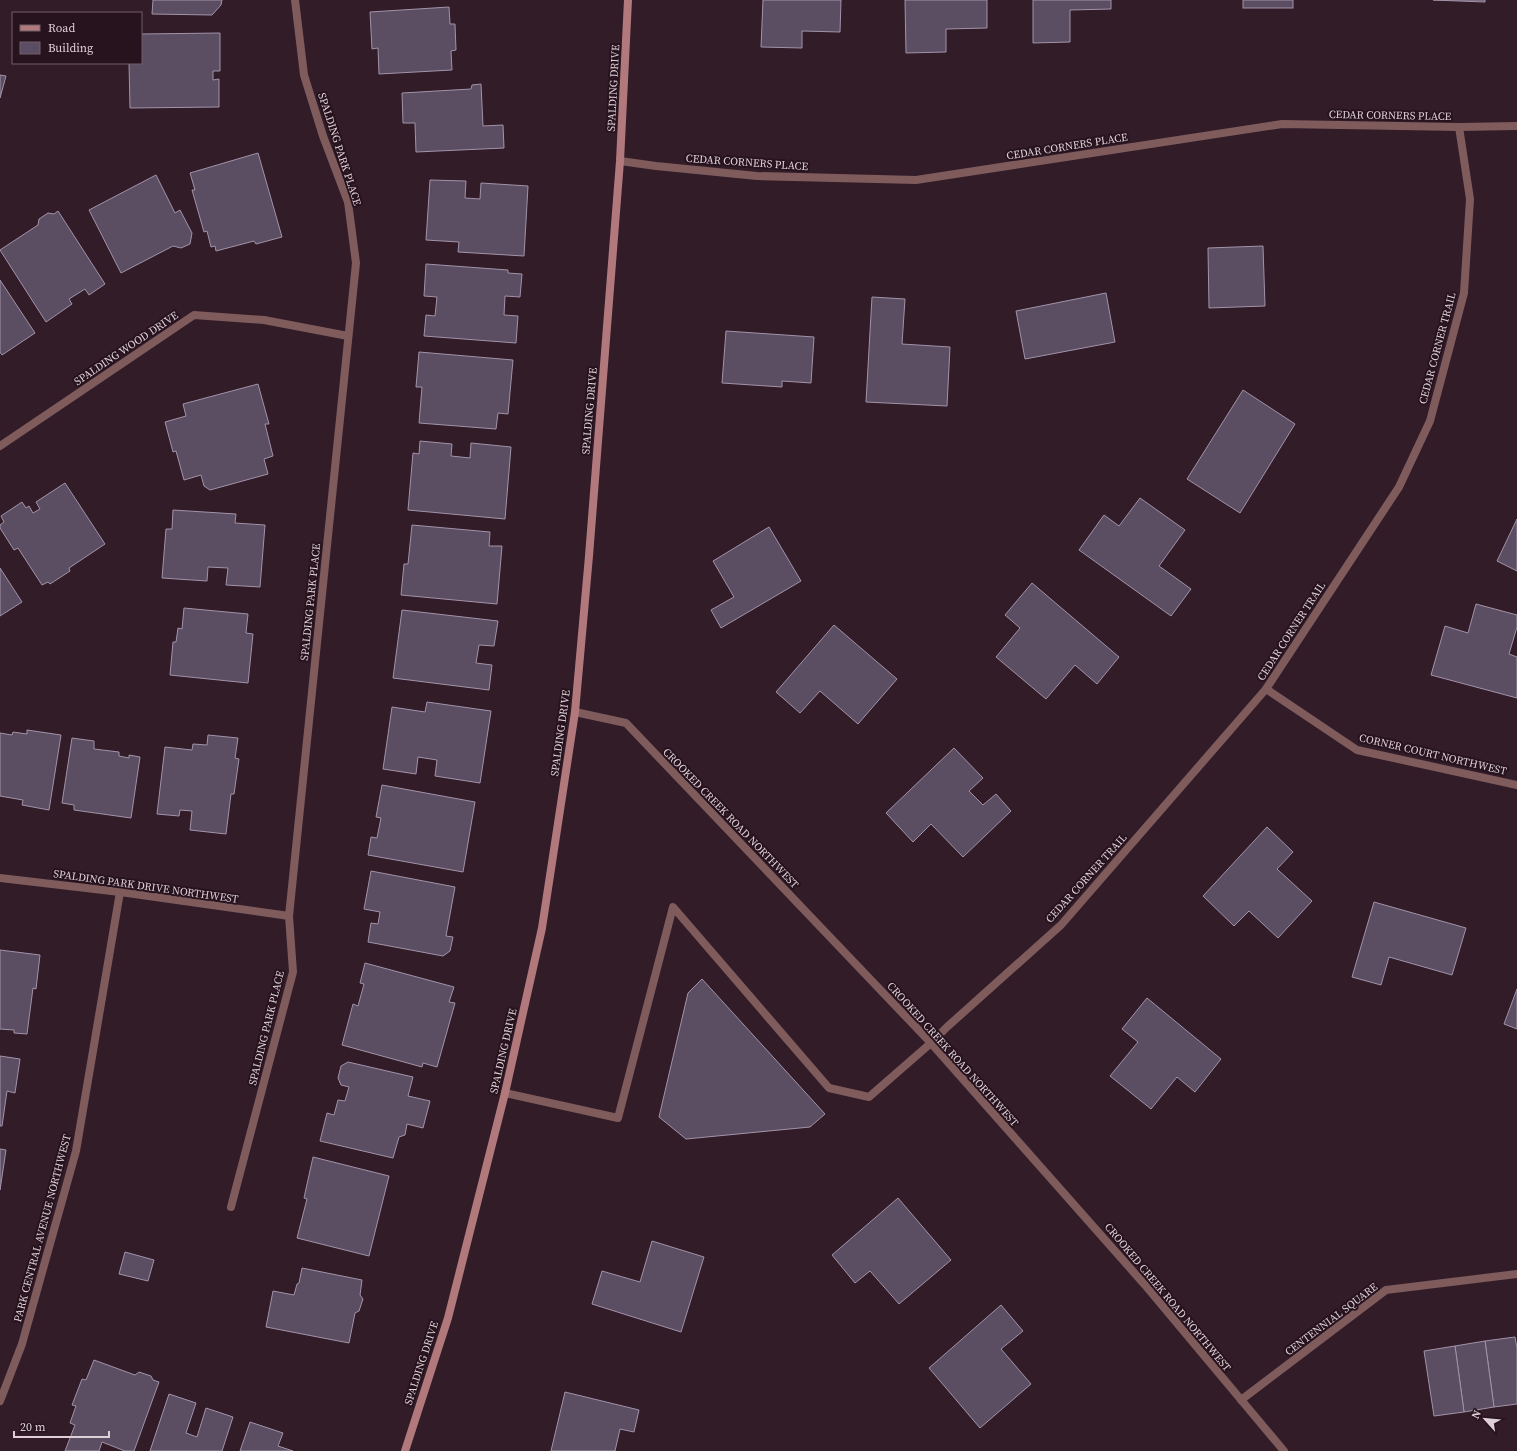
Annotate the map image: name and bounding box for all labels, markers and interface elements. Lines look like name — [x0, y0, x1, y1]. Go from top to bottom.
legend — [12, 12, 142, 64]
text: Road — [48, 20, 75, 36]
text: Building — [48, 40, 93, 56]
street label: SPALDING DRIVE — [604, 44, 623, 132]
street label: SPALDING PARK PLACE — [314, 91, 365, 208]
street label: CEDAR CORNERS PLACE — [1329, 107, 1452, 124]
street label: CEDAR CORNERS PLACE — [1005, 129, 1129, 163]
street label: CEDAR CORNERS PLACE — [685, 151, 809, 174]
street label: CEDAR CORNER TRAIL — [1415, 290, 1460, 406]
street label: SPALDING WOOD DRIVE — [71, 308, 182, 389]
street label: SPALDING DRIVE — [578, 367, 601, 455]
street label: SPALDING PARK PLACE — [297, 542, 324, 661]
street label: CEDAR CORNER TRAIL — [1254, 579, 1329, 684]
street label: SPALDING DRIVE — [547, 689, 574, 777]
street label: CORNER COURT NORTHWEST — [1358, 730, 1508, 779]
street label: CROOKED CREEK ROAD NORTHWEST — [659, 745, 802, 892]
street label: CEDAR CORNER TRAIL — [1042, 830, 1131, 926]
street label: SPALDING PARK DRIVE NORTHWEST — [52, 866, 240, 907]
street label: SPALDING PARK PLACE — [245, 969, 288, 1087]
street label: CROOKED CREEK ROAD NORTHWEST — [884, 979, 1022, 1130]
street label: SPALDING DRIVE — [486, 1007, 521, 1095]
street label: PARK CENTRAL AVENUE NORTHWEST — [10, 1132, 75, 1324]
street label: CROOKED CREEK ROAD NORTHWEST — [1101, 1220, 1235, 1375]
street label: CENTENNIAL SQUARE — [1282, 1279, 1381, 1359]
street label: SPALDING DRIVE — [401, 1319, 442, 1407]
north arrow — [1465, 1399, 1505, 1439]
text: N — [1468, 1408, 1485, 1422]
scale bar — [14, 1413, 109, 1439]
text: 20 m — [20, 1419, 46, 1435]

